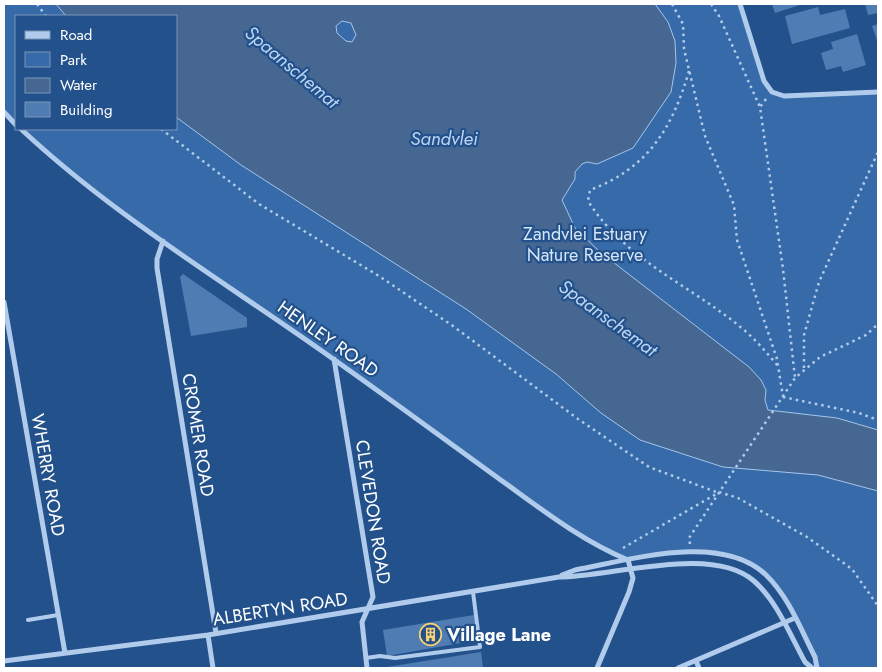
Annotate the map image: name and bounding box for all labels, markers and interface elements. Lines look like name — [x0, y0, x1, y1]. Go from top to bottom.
legend — [15, 15, 178, 130]
water label: Spaanschemat — [239, 19, 346, 116]
text: Road — [60, 24, 92, 46]
text: Park — [60, 49, 87, 71]
text: Water — [60, 74, 98, 96]
text: Building — [60, 99, 112, 121]
water label: Sandvlei — [410, 125, 479, 152]
park label: Zandvlei Estuary Nature Reserve — [523, 221, 647, 268]
water label: Spaanschemat — [553, 273, 664, 364]
street label: HENLEY ROAD — [272, 294, 384, 384]
street label: CROMER ROAD — [175, 371, 221, 499]
street label: WHERRY ROAD — [24, 412, 72, 538]
street label: CLEVEDON ROAD — [349, 438, 397, 586]
street label: ALBERTYN ROAD — [211, 586, 349, 632]
place label: Village Lane — [446, 622, 551, 648]
building icon: Village Lane — [419, 623, 443, 647]

